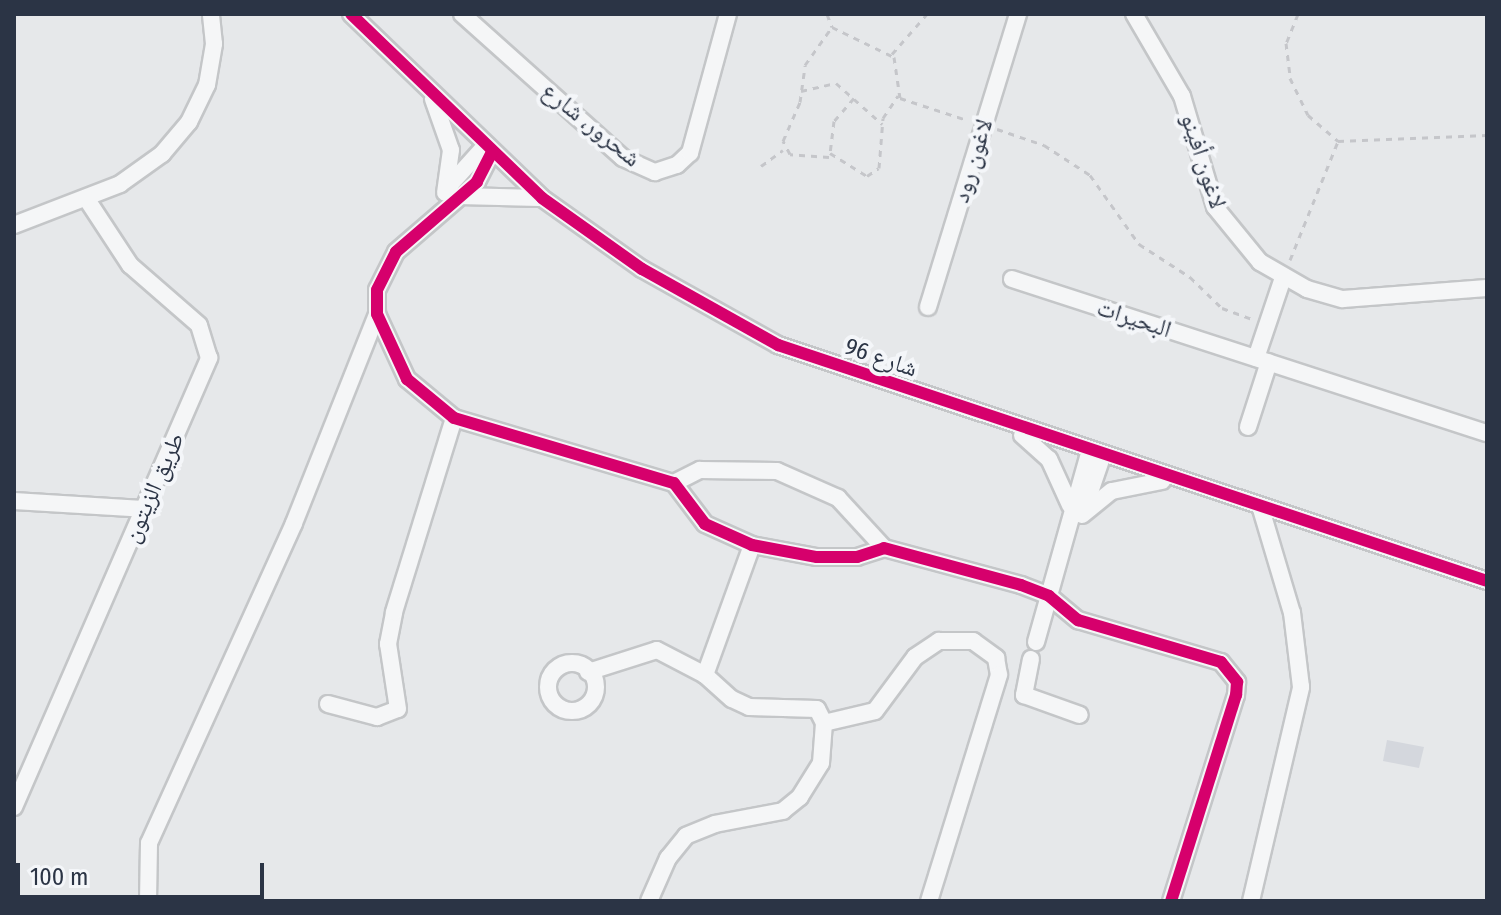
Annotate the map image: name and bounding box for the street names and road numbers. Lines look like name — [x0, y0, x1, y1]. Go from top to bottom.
street label: شحرور، شارع — [536, 77, 646, 173]
street label: لاغون أفينو — [1174, 110, 1232, 212]
street label: لاغون رود — [947, 116, 999, 206]
street label: البحيرات — [1093, 294, 1175, 344]
street label: شارع 96 — [841, 332, 921, 384]
street label: طريق الزيتون — [117, 428, 191, 548]

